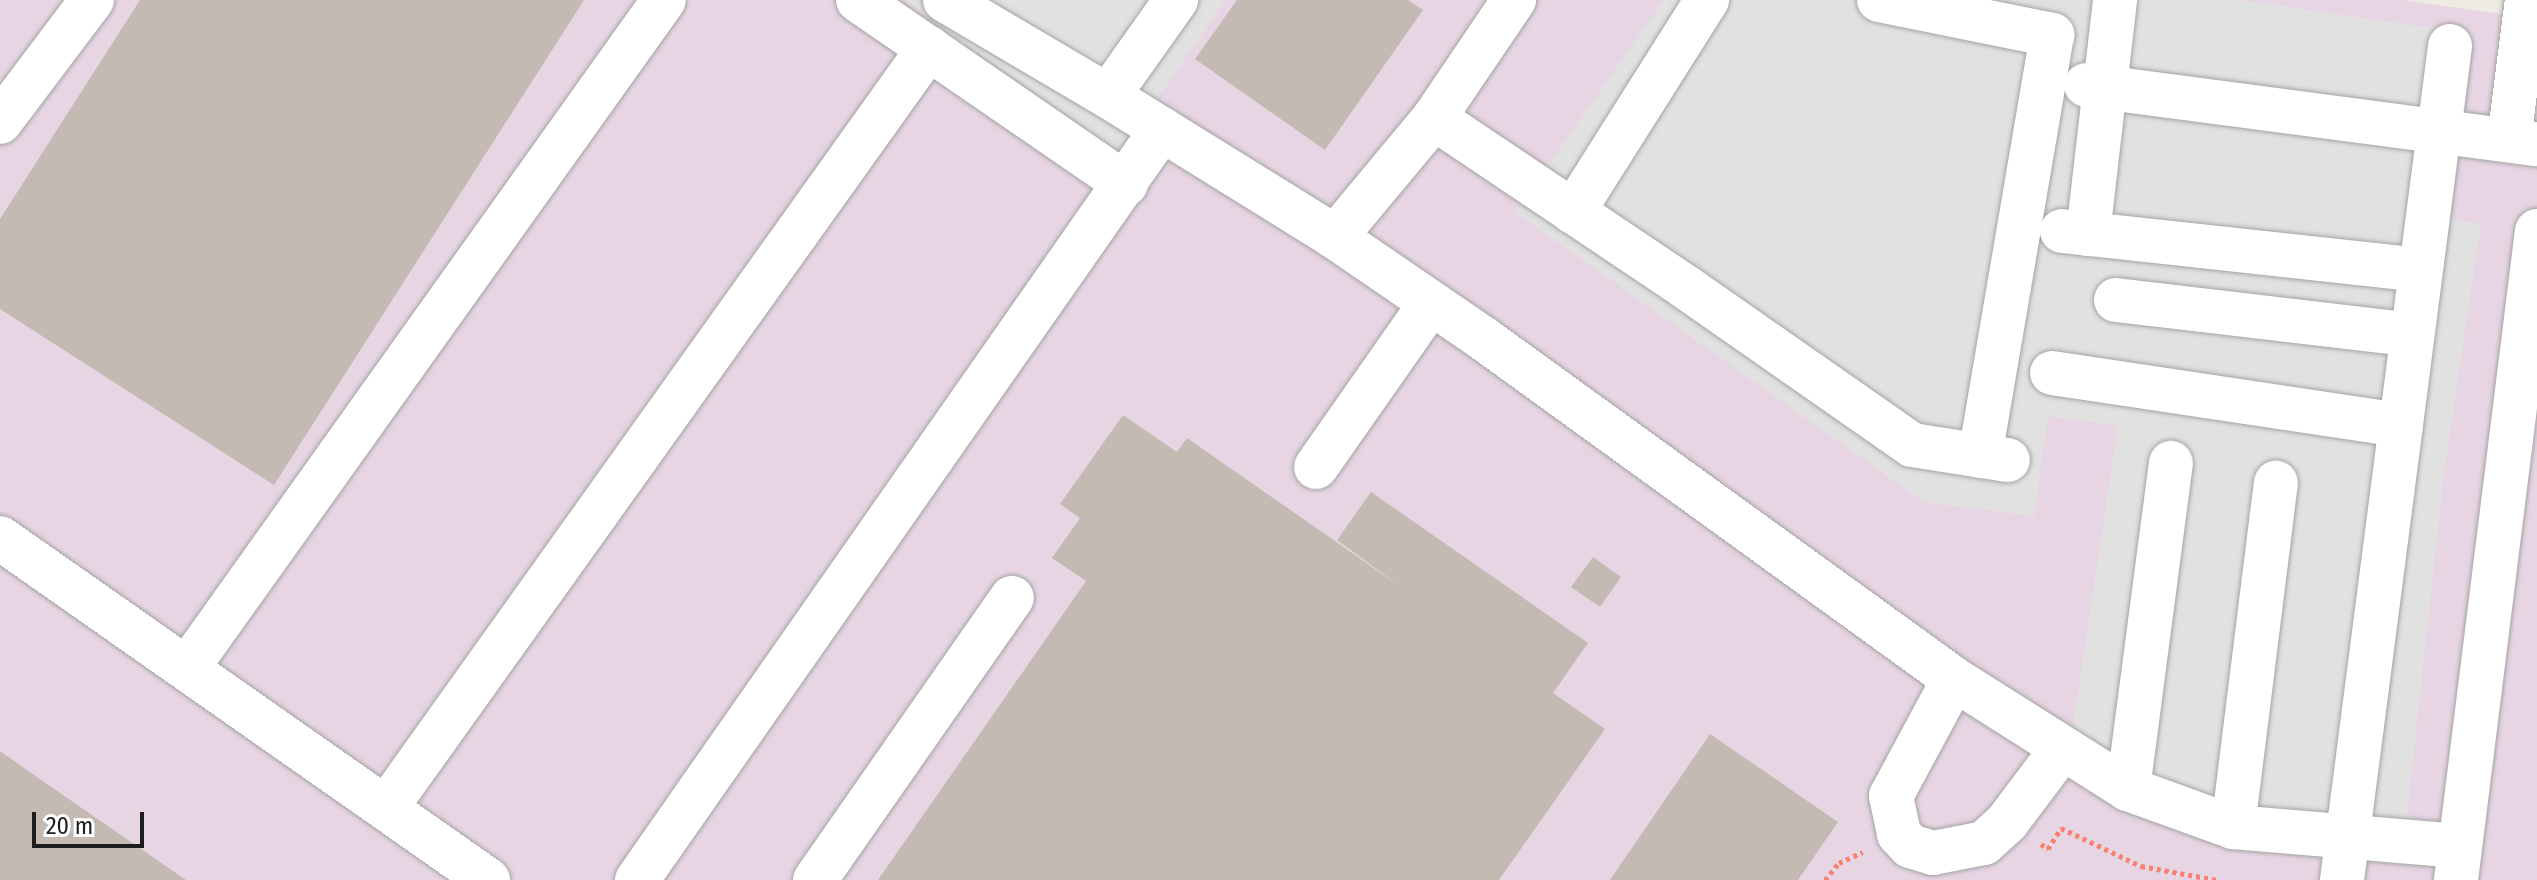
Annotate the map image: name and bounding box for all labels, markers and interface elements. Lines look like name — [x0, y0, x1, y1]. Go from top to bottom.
scale bar — [36, 796, 148, 846]
text: 20 m — [46, 812, 93, 840]

